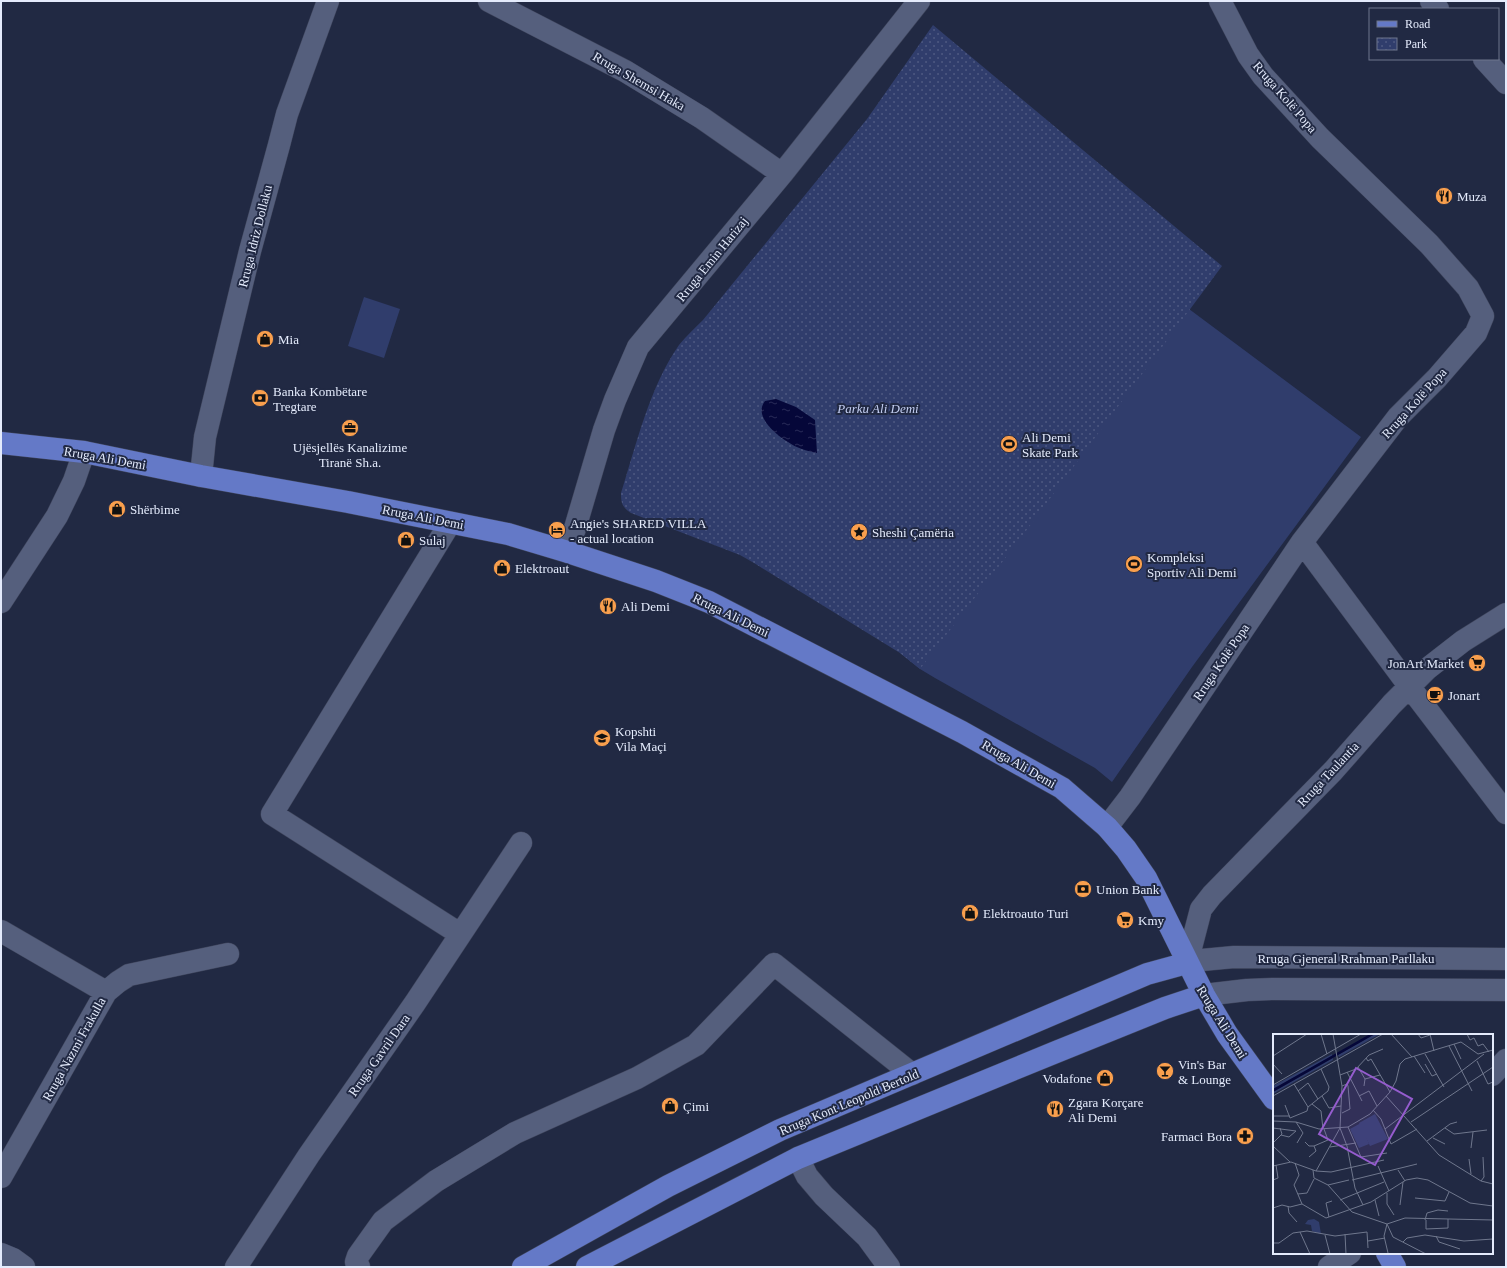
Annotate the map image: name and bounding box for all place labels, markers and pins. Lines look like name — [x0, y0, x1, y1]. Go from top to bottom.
restaurant icon: Muza — [1434, 186, 1454, 206]
place label: Muza — [1457, 189, 1487, 204]
shop icon: Mia — [255, 329, 275, 349]
place label: Mia — [278, 332, 299, 347]
place label: Banka Kombëtare Tregtare — [273, 384, 367, 414]
bank icon: Banka Kombëtare Tregtare — [250, 388, 270, 408]
office icon: Ujësjellës Kanalizime Tiranë Sh.a. — [340, 418, 360, 438]
place label: Ali Demi Skate Park — [1022, 430, 1078, 460]
sports icon: Ali Demi Skate Park — [999, 434, 1019, 454]
place label: Ujësjellës Kanalizime Tiranë Sh.a. — [293, 440, 407, 470]
shop icon: Shërbime — [107, 499, 127, 519]
place label: Shërbime — [130, 502, 180, 517]
place label: Angie's SHARED VILLA - actual location — [570, 516, 707, 546]
hotel icon: Angie's SHARED VILLA - actual location — [547, 520, 567, 540]
place icon: Sheshi Çamëria — [849, 522, 869, 542]
place label: Sheshi Çamëria — [872, 525, 954, 540]
shop icon: Sulaj — [396, 530, 416, 550]
place label: Sulaj — [419, 533, 446, 548]
place label: Kompleksi Sportiv Ali Demi — [1147, 550, 1237, 580]
sports icon: Kompleksi Sportiv Ali Demi — [1124, 554, 1144, 574]
shop icon: Elektroaut — [492, 558, 512, 578]
place label: Elektroaut — [515, 561, 570, 576]
restaurant icon: Ali Demi — [598, 596, 618, 616]
place label: Ali Demi — [621, 599, 670, 614]
supermarket icon: JonArt Market — [1467, 653, 1487, 673]
place label: JonArt Market — [1388, 656, 1464, 671]
cafe icon: Jonart — [1425, 685, 1445, 705]
place label: Jonart — [1448, 688, 1480, 703]
place label: Kopshti Vila Maçi — [615, 724, 667, 754]
school or university icon: Kopshti Vila Maçi — [592, 728, 612, 748]
bank icon: Union Bank — [1073, 879, 1093, 899]
place label: Union Bank — [1096, 882, 1160, 897]
shop icon: Elektroauto Turi — [960, 903, 980, 923]
place label: Elektroauto Turi — [983, 906, 1069, 921]
supermarket icon: Kmy — [1115, 910, 1135, 930]
place label: Kmy — [1138, 913, 1165, 928]
place label: Vin's Bar & Lounge — [1178, 1057, 1231, 1087]
bar icon: Vin's Bar & Lounge — [1155, 1061, 1175, 1081]
shop icon: Vodafone — [1095, 1068, 1115, 1088]
place label: Vodafone — [1042, 1071, 1092, 1086]
place label: Zgara Korçare Ali Demi — [1068, 1095, 1144, 1125]
shop icon: Çimi — [660, 1096, 680, 1116]
place label: Çimi — [683, 1099, 709, 1114]
restaurant icon: Zgara Korçare Ali Demi — [1045, 1099, 1065, 1119]
pharmacy icon: Farmaci Bora — [1235, 1126, 1255, 1146]
place label: Farmaci Bora — [1161, 1129, 1232, 1144]

